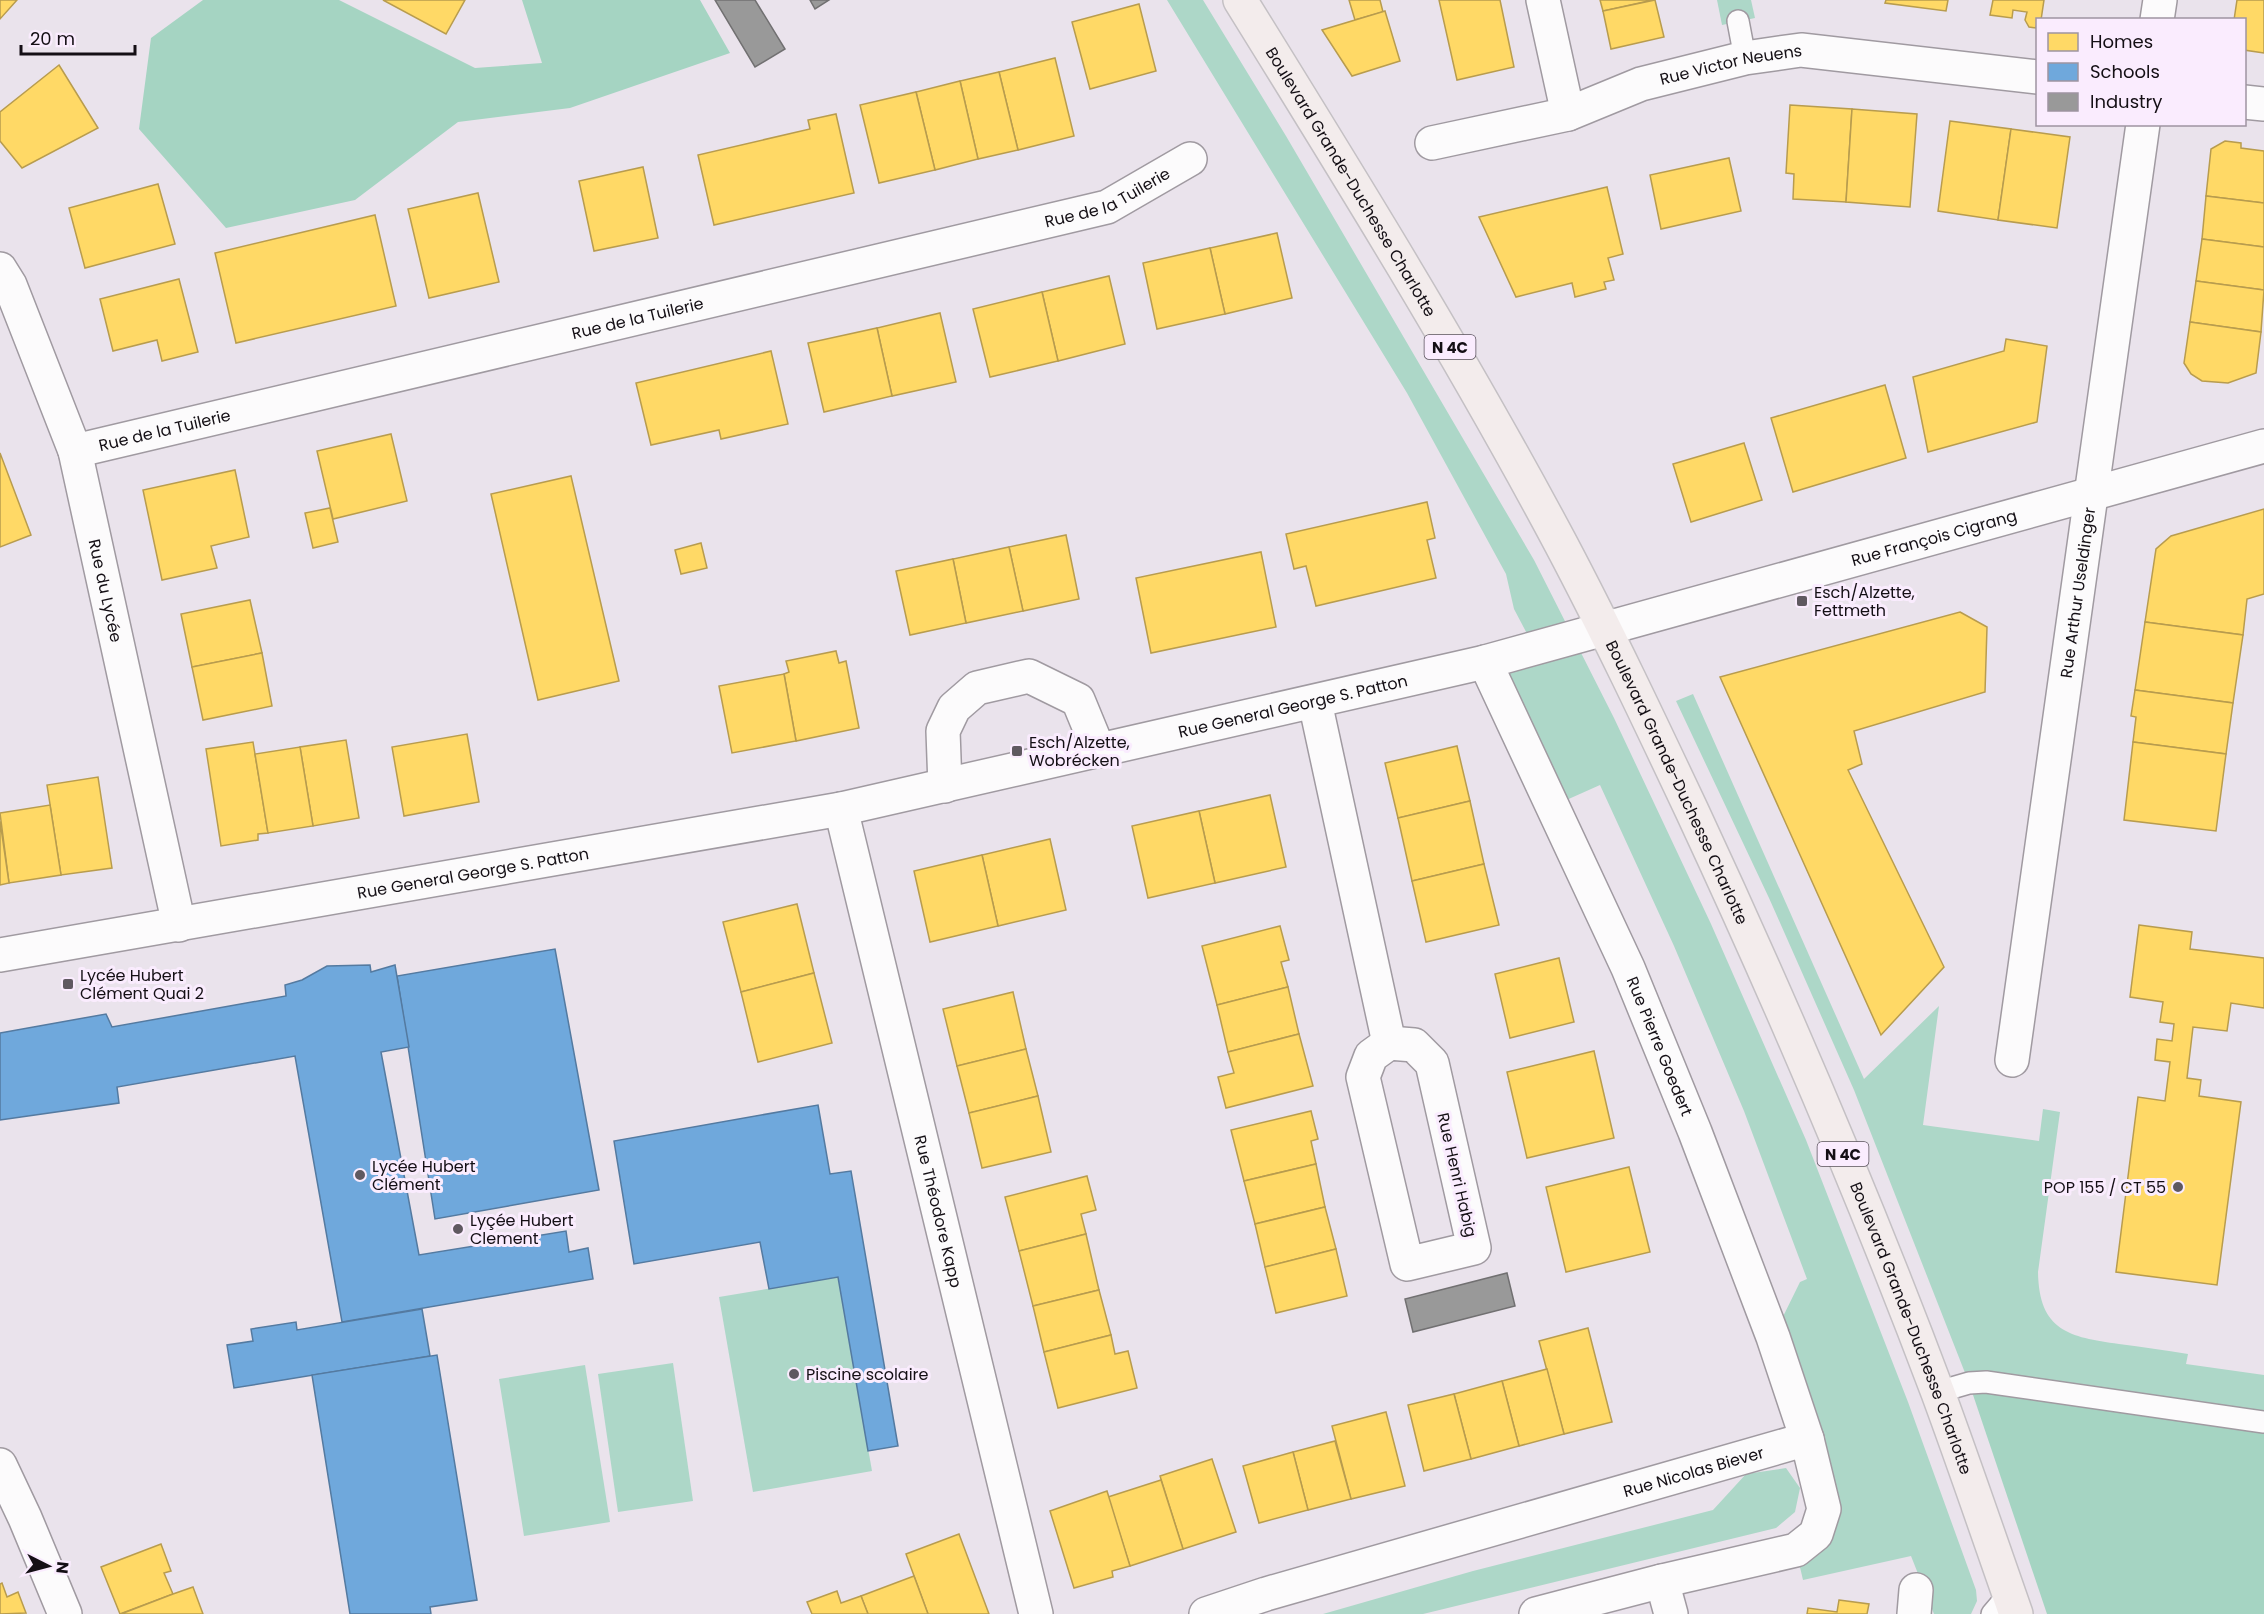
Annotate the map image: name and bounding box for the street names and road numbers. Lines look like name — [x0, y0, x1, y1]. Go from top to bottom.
street label: Rue Victor Neuens — [1657, 39, 1803, 90]
street label: Boulevard Grande-Duchesse Charlotte — [1260, 43, 1442, 321]
street label: Rue de la Tuilerie — [1042, 161, 1174, 233]
street label: Rue de la Tuilerie — [569, 291, 706, 345]
road number: N 4C — [1424, 335, 1476, 359]
street label: Rue de la Tuilerie — [96, 403, 233, 457]
street label: Rue François Cigrang — [1849, 504, 2019, 571]
street label: Rue Arthur Useldinger — [2054, 506, 2101, 679]
street label: Rue du Lycée — [83, 537, 128, 644]
street label: Boulevard Grande-Duchesse Charlotte — [1600, 636, 1754, 928]
street label: Rue General George S. Patton — [1176, 669, 1410, 743]
street label: Rue General George S. Patton — [355, 841, 591, 904]
street label: Rue Pierre Goedert — [1621, 973, 1699, 1119]
street label: Rue Henri Habig — [1432, 1111, 1482, 1239]
street label: Rue Théodore Kapp — [909, 1133, 968, 1290]
road number: N 4C — [1818, 1142, 1868, 1166]
street label: Boulevard Grande-Duchesse Charlotte — [1845, 1178, 1978, 1477]
street label: Rue Nicolas Biever — [1621, 1440, 1767, 1503]

